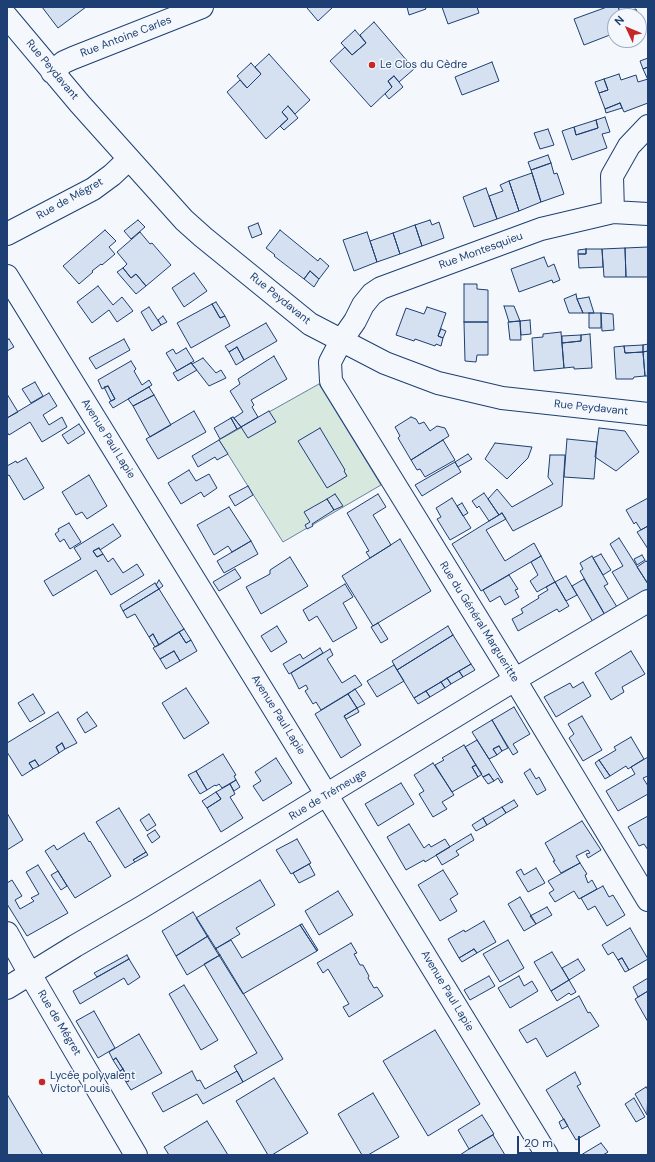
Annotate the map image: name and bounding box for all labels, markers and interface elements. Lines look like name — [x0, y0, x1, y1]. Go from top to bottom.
north arrow — [607, 8, 647, 48]
text: N — [611, 13, 627, 28]
street label: Rue Antoine Carles — [79, 14, 173, 60]
street label: Rue Peydavant — [23, 37, 81, 103]
place label: Le Clos du Cèdre — [380, 58, 467, 72]
marker: Le Clos du Cèdre — [367, 60, 377, 70]
street label: Rue de Mégret — [34, 175, 106, 223]
street label: Rue Montesquieu — [437, 230, 525, 272]
street label: Rue Peydavant — [247, 270, 313, 328]
street label: Avenue Paul Lapie — [78, 397, 138, 481]
street label: Rue Peydavant — [553, 398, 629, 418]
street label: Rue du Général Margueritte — [436, 559, 522, 685]
street label: Avenue Paul Lapie — [248, 673, 308, 757]
street label: Rue de Trémeuge — [287, 767, 369, 823]
street label: Avenue Paul Lapie — [418, 948, 476, 1034]
street label: Rue de Mégret — [34, 988, 84, 1058]
place label: Lycée polyvalent Victor Louis — [50, 1069, 135, 1095]
marker: Lycée polyvalent Victor Louis — [37, 1077, 47, 1087]
scale bar — [519, 1128, 582, 1154]
text: 20 m — [524, 1135, 553, 1151]

